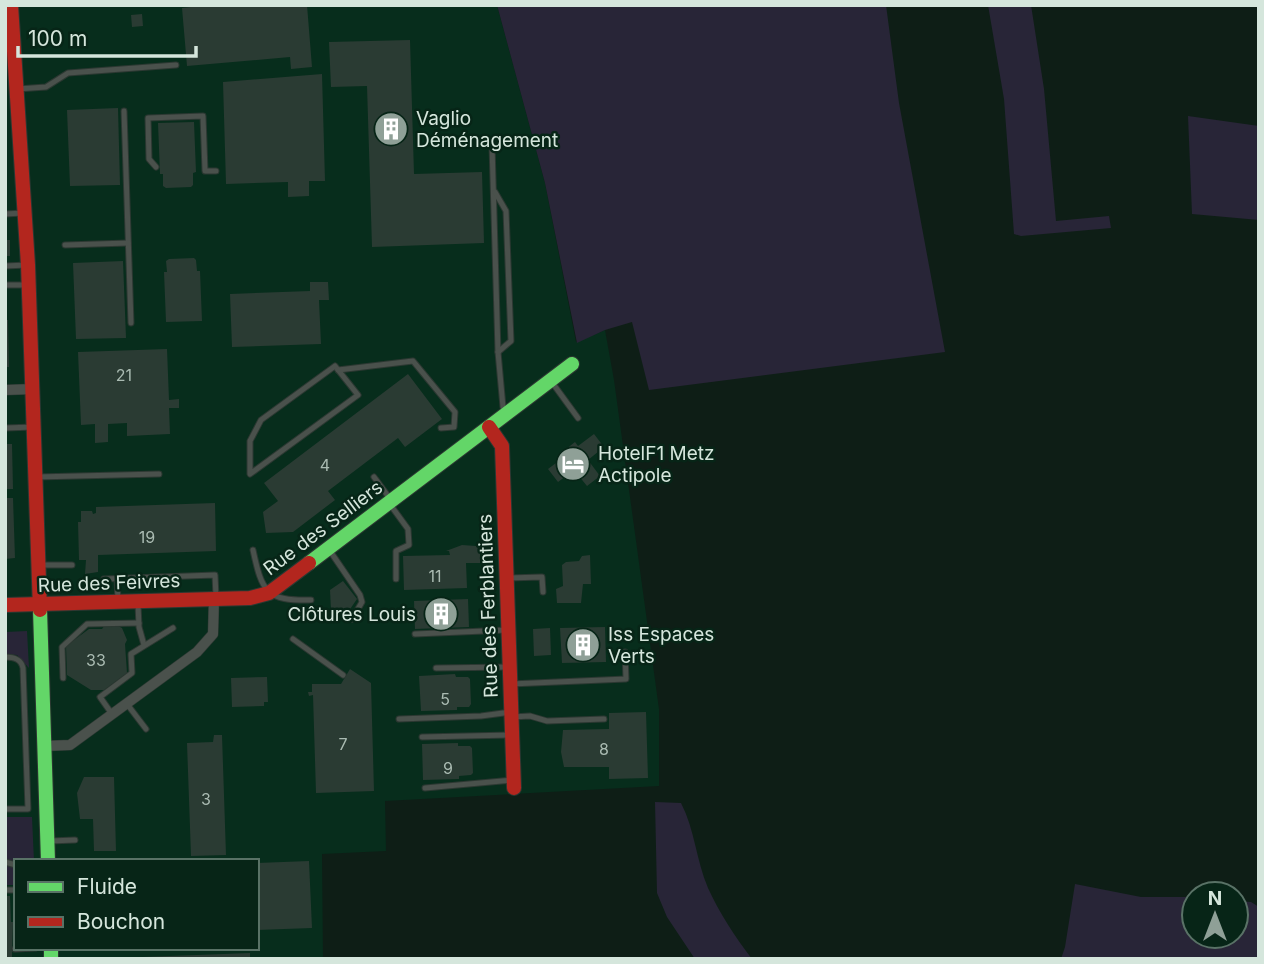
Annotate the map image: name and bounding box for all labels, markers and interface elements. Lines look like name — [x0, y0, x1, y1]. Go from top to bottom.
scale bar — [18, 14, 196, 58]
text: 100 m — [28, 26, 87, 51]
place label: Vaglio Déménagement — [416, 107, 558, 152]
building icon: Vaglio Déménagement — [372, 110, 410, 148]
house number: 21 — [116, 365, 132, 385]
place label: HotelF1 Metz Actipole — [598, 442, 714, 487]
hotel icon: HotelF1 Metz Actipole — [554, 445, 592, 483]
house number: 4 — [320, 455, 330, 475]
street label: Rue des Selliers — [259, 476, 387, 580]
street label: Rue des Ferblantiers — [473, 514, 503, 698]
house number: 19 — [139, 527, 155, 547]
house number: 11 — [428, 566, 442, 586]
street label: Rue des Feivres — [37, 569, 181, 597]
building icon: Clôtures Louis — [422, 595, 460, 633]
place label: Clôtures Louis — [287, 603, 416, 626]
place label: Iss Espaces Verts — [608, 623, 714, 668]
building icon: Iss Espaces Verts — [564, 626, 602, 664]
house number: 33 — [86, 650, 106, 670]
house number: 5 — [440, 689, 450, 709]
house number: 7 — [338, 734, 348, 754]
house number: 8 — [599, 739, 609, 759]
house number: 9 — [443, 758, 453, 778]
house number: 3 — [201, 789, 211, 809]
legend — [14, 859, 259, 950]
text: Fluide — [77, 874, 137, 899]
north arrow — [1180, 880, 1250, 950]
text: N — [1208, 887, 1222, 910]
text: Bouchon — [77, 909, 165, 934]

